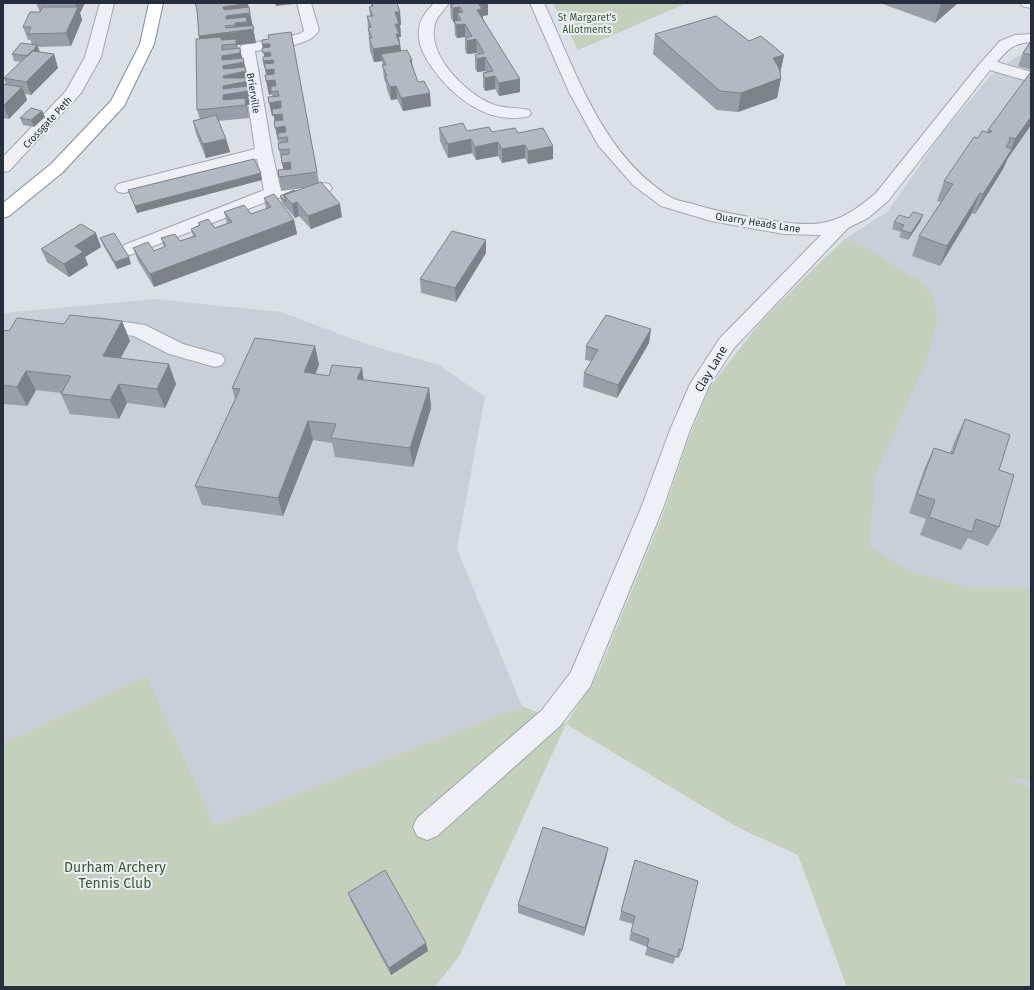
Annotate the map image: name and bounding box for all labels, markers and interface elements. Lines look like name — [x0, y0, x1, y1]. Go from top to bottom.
park label: St Margaret's Allotments — [558, 12, 616, 36]
street label: Brierville — [244, 72, 262, 114]
street label: Crossgate Peth — [21, 94, 75, 151]
street label: Quarry Heads Lane — [714, 210, 801, 236]
street label: Clay Lane — [692, 343, 730, 395]
park label: Durham Archery Tennis Club — [64, 859, 166, 892]

